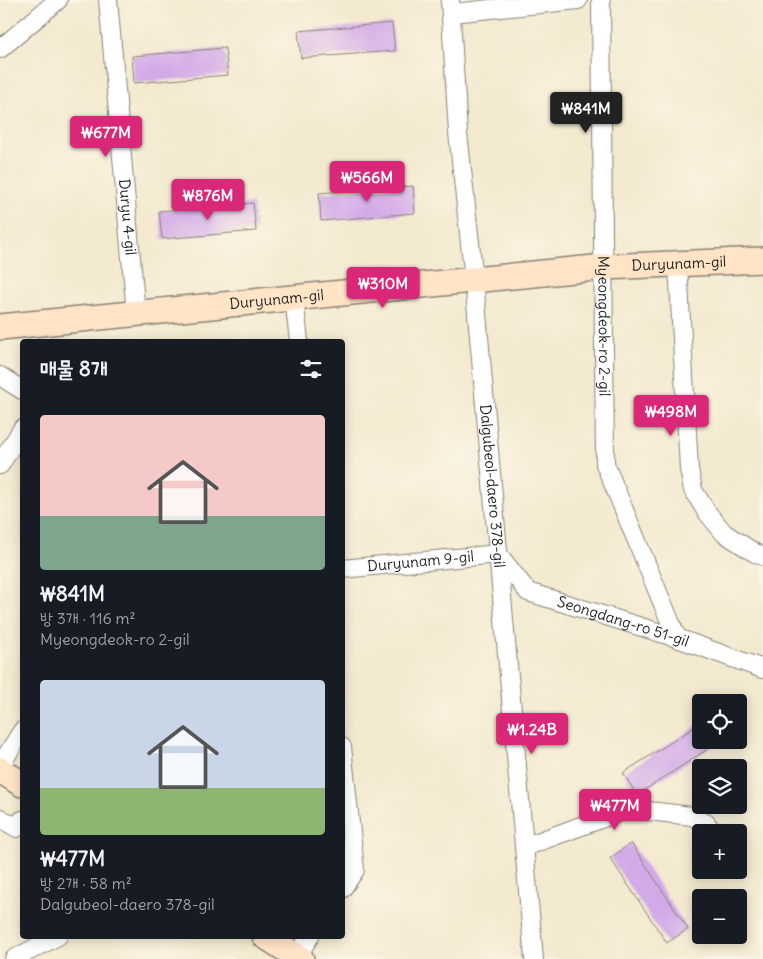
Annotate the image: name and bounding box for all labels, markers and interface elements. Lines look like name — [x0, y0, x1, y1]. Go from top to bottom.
pin: ₩841M — [551, 92, 621, 134]
text: ₩841M — [561, 98, 611, 118]
pin: ₩677M — [71, 116, 141, 158]
text: ₩677M — [81, 122, 131, 142]
pin: ₩566M — [332, 160, 402, 203]
text: ₩566M — [341, 167, 393, 187]
street label: Duryu 4-gil — [115, 178, 141, 256]
pin: ₩876M — [173, 178, 243, 221]
text: ₩876M — [183, 185, 233, 205]
street label: Duryunam-gil — [631, 252, 727, 275]
street label: Myeongdeok-ro 2-gil — [594, 256, 614, 396]
pin: ₩310M — [348, 266, 418, 309]
text: ₩310M — [358, 273, 408, 293]
street label: Duryunam-gil — [229, 285, 325, 313]
text: 매물 8개 — [40, 355, 108, 382]
icon: filters — [297, 355, 325, 383]
pin: ₩498M — [636, 394, 706, 437]
text: ₩498M — [645, 401, 697, 421]
street label: Dalgubeol-daero 378-gil — [476, 404, 509, 568]
icon: home — [138, 447, 228, 537]
street label: Duryunam 9-gil — [366, 546, 475, 576]
text: ₩841M — [40, 580, 105, 607]
street label: Seongdang-ro 51-gil — [555, 592, 692, 651]
text: 방 3개 · 116 m² — [40, 608, 136, 628]
text: Myeongdeok-ro 2-gil — [40, 629, 190, 649]
map controls — [692, 694, 747, 944]
button: locate — [692, 694, 747, 749]
icon: home — [138, 712, 228, 802]
pin: ₩1.24B — [491, 712, 573, 755]
text: ₩1.24B — [507, 719, 557, 739]
button: layers — [692, 759, 747, 814]
pin: ₩477M — [580, 788, 650, 831]
text: ₩477M — [590, 795, 640, 815]
button: + — [692, 824, 747, 879]
text: ₩477M — [40, 845, 105, 872]
text: 방 2개 · 58 m² — [40, 873, 132, 893]
button: − — [692, 889, 747, 944]
text: Dalgubeol-daero 378-gil — [40, 894, 215, 914]

